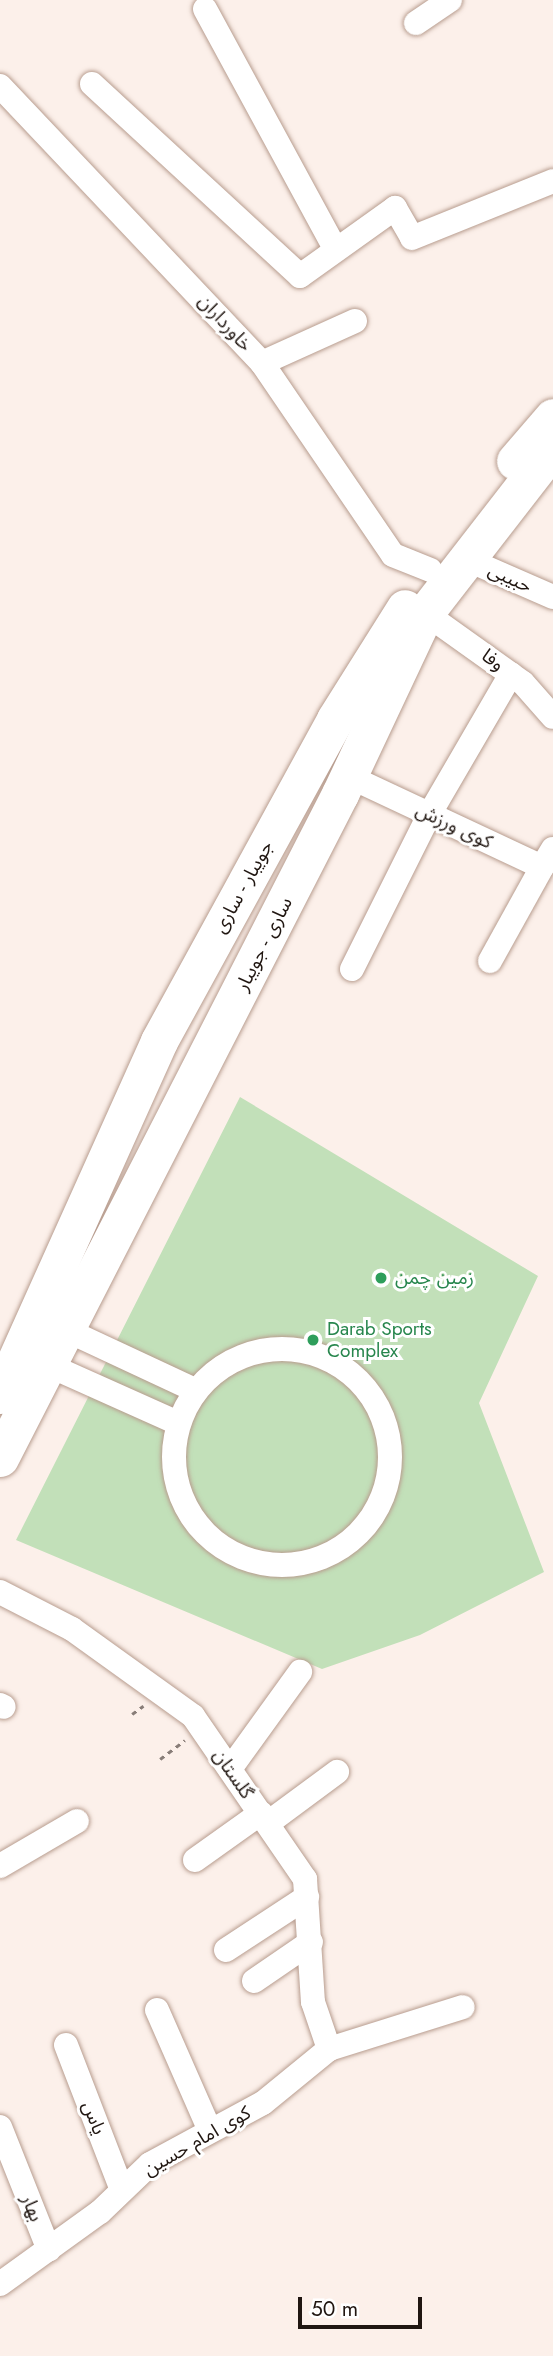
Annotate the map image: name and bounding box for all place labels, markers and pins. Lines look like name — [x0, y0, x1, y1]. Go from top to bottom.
place label: زمین چمن — [395, 1267, 474, 1289]
marker: زمین چمن — [373, 1270, 389, 1286]
place label: Darab Sports Complex — [327, 1318, 432, 1362]
marker: Darab Sports Complex — [305, 1332, 321, 1348]

